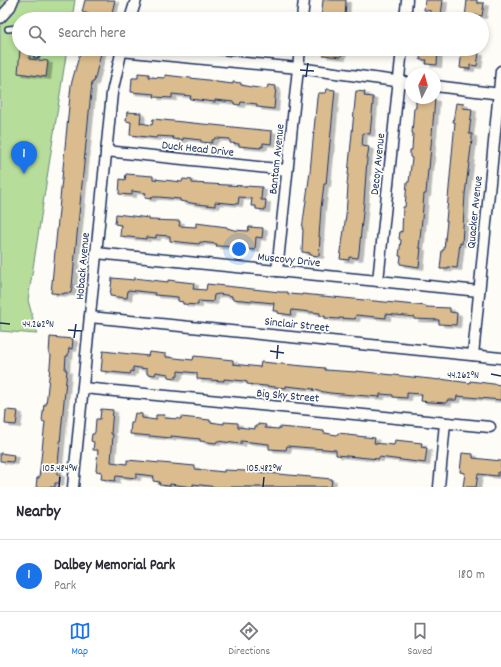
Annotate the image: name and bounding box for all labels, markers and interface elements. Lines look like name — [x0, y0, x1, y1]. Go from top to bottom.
search box — [12, 12, 489, 56]
icon: search — [26, 23, 48, 45]
text: Search here — [58, 23, 126, 45]
north arrow — [405, 68, 441, 104]
street label: Bantam Avenue — [265, 123, 290, 195]
street label: Decoy Avenue — [367, 132, 390, 196]
street label: Duck Head Drive — [161, 137, 235, 162]
pin: 1 — [11, 141, 37, 174]
street label: Quacker Avenue — [463, 175, 488, 249]
street label: Hoback Avenue — [72, 232, 95, 301]
your location — [229, 239, 249, 259]
street label: Muscovy Drive — [257, 249, 321, 272]
street label: Sinclair Street — [264, 314, 331, 337]
text: 44.262°N — [22, 318, 54, 332]
text: 44.262°N — [447, 369, 479, 383]
street label: Big Sky Street — [256, 385, 320, 408]
text: 105.484°W — [42, 462, 78, 476]
text: 105.482°W — [246, 462, 282, 476]
text: Nearby — [16, 501, 60, 525]
text: Dalbey Memorial Park — [54, 555, 175, 577]
text: 1 — [28, 566, 30, 585]
text: 180 m — [458, 566, 485, 585]
text: Park — [54, 577, 76, 596]
tab: Map — [69, 620, 91, 660]
tab: Directions — [228, 620, 270, 660]
tab: Saved — [408, 620, 432, 660]

